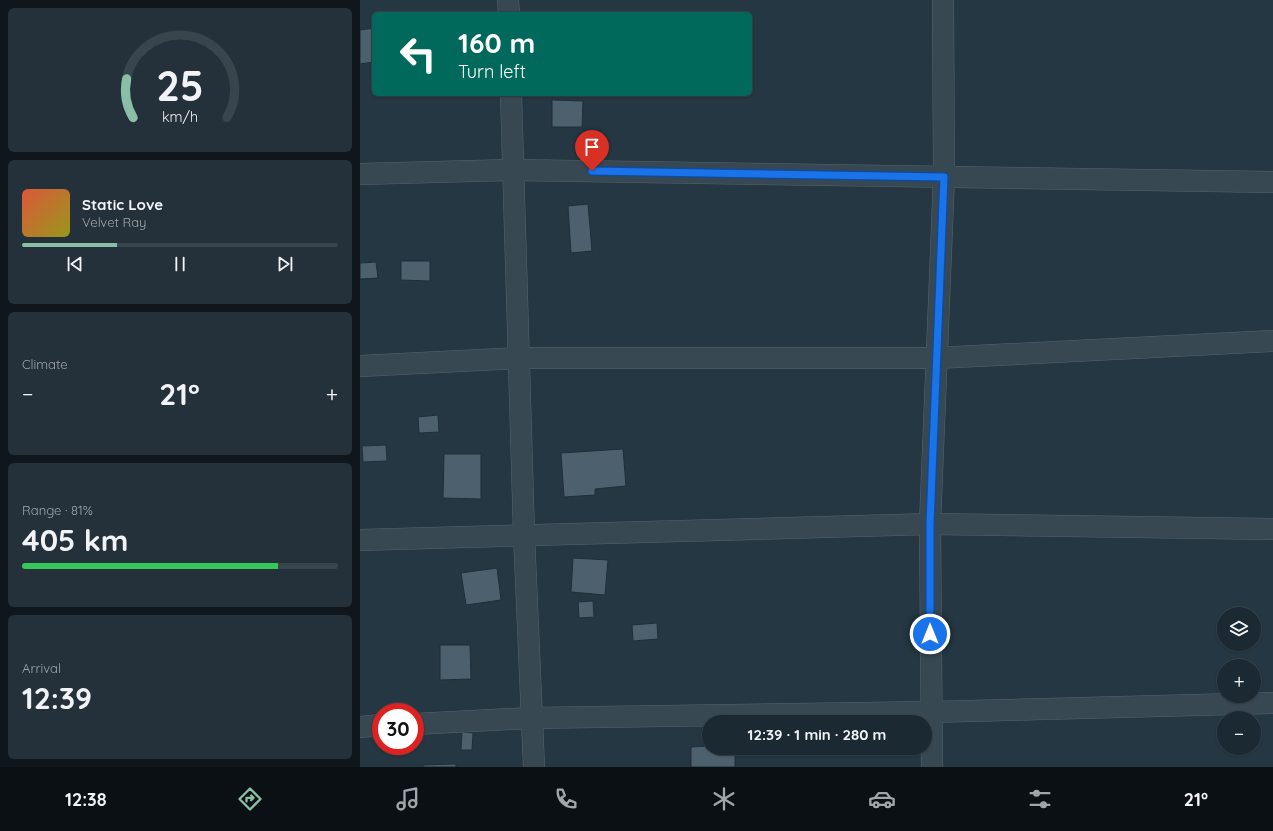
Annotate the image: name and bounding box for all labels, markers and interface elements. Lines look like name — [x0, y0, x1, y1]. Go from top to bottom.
text: 160 m — [458, 25, 535, 60]
icon: left — [392, 28, 444, 80]
text: 25 — [156, 59, 204, 111]
text: Turn left — [458, 60, 526, 83]
text: km/h — [162, 107, 198, 125]
pin — [575, 130, 609, 171]
icon: arrive — [581, 136, 603, 158]
text: Static Love — [82, 195, 163, 214]
text: Velvet Ray — [82, 214, 147, 230]
icon: previous — [64, 253, 86, 275]
icon: pause — [169, 253, 191, 275]
icon: next — [274, 253, 296, 275]
text: Climate — [22, 356, 68, 372]
text: 21° — [159, 375, 200, 413]
text: − — [22, 380, 33, 408]
text: + — [326, 380, 338, 408]
text: Range · 81% — [22, 502, 93, 518]
text: 405 km — [22, 521, 128, 559]
map controls — [1217, 607, 1261, 755]
button: layers — [1217, 607, 1261, 651]
position arrow — [909, 613, 951, 655]
button: + — [1217, 659, 1261, 703]
text: Arrival — [22, 660, 61, 676]
text: 12:39 — [22, 679, 92, 717]
speed limit sign: 30 — [372, 703, 424, 755]
button: − — [1217, 711, 1261, 755]
text: 12:39 · 1 min · 280 m — [748, 725, 886, 744]
icon: directions — [236, 785, 264, 813]
icon: music — [394, 785, 422, 813]
icon: phone — [552, 785, 580, 813]
icon: climate — [710, 785, 738, 813]
icon: car — [868, 785, 896, 813]
icon: filters — [1026, 785, 1054, 813]
text: 12:38 — [65, 788, 107, 811]
text: 21° — [1184, 788, 1208, 811]

